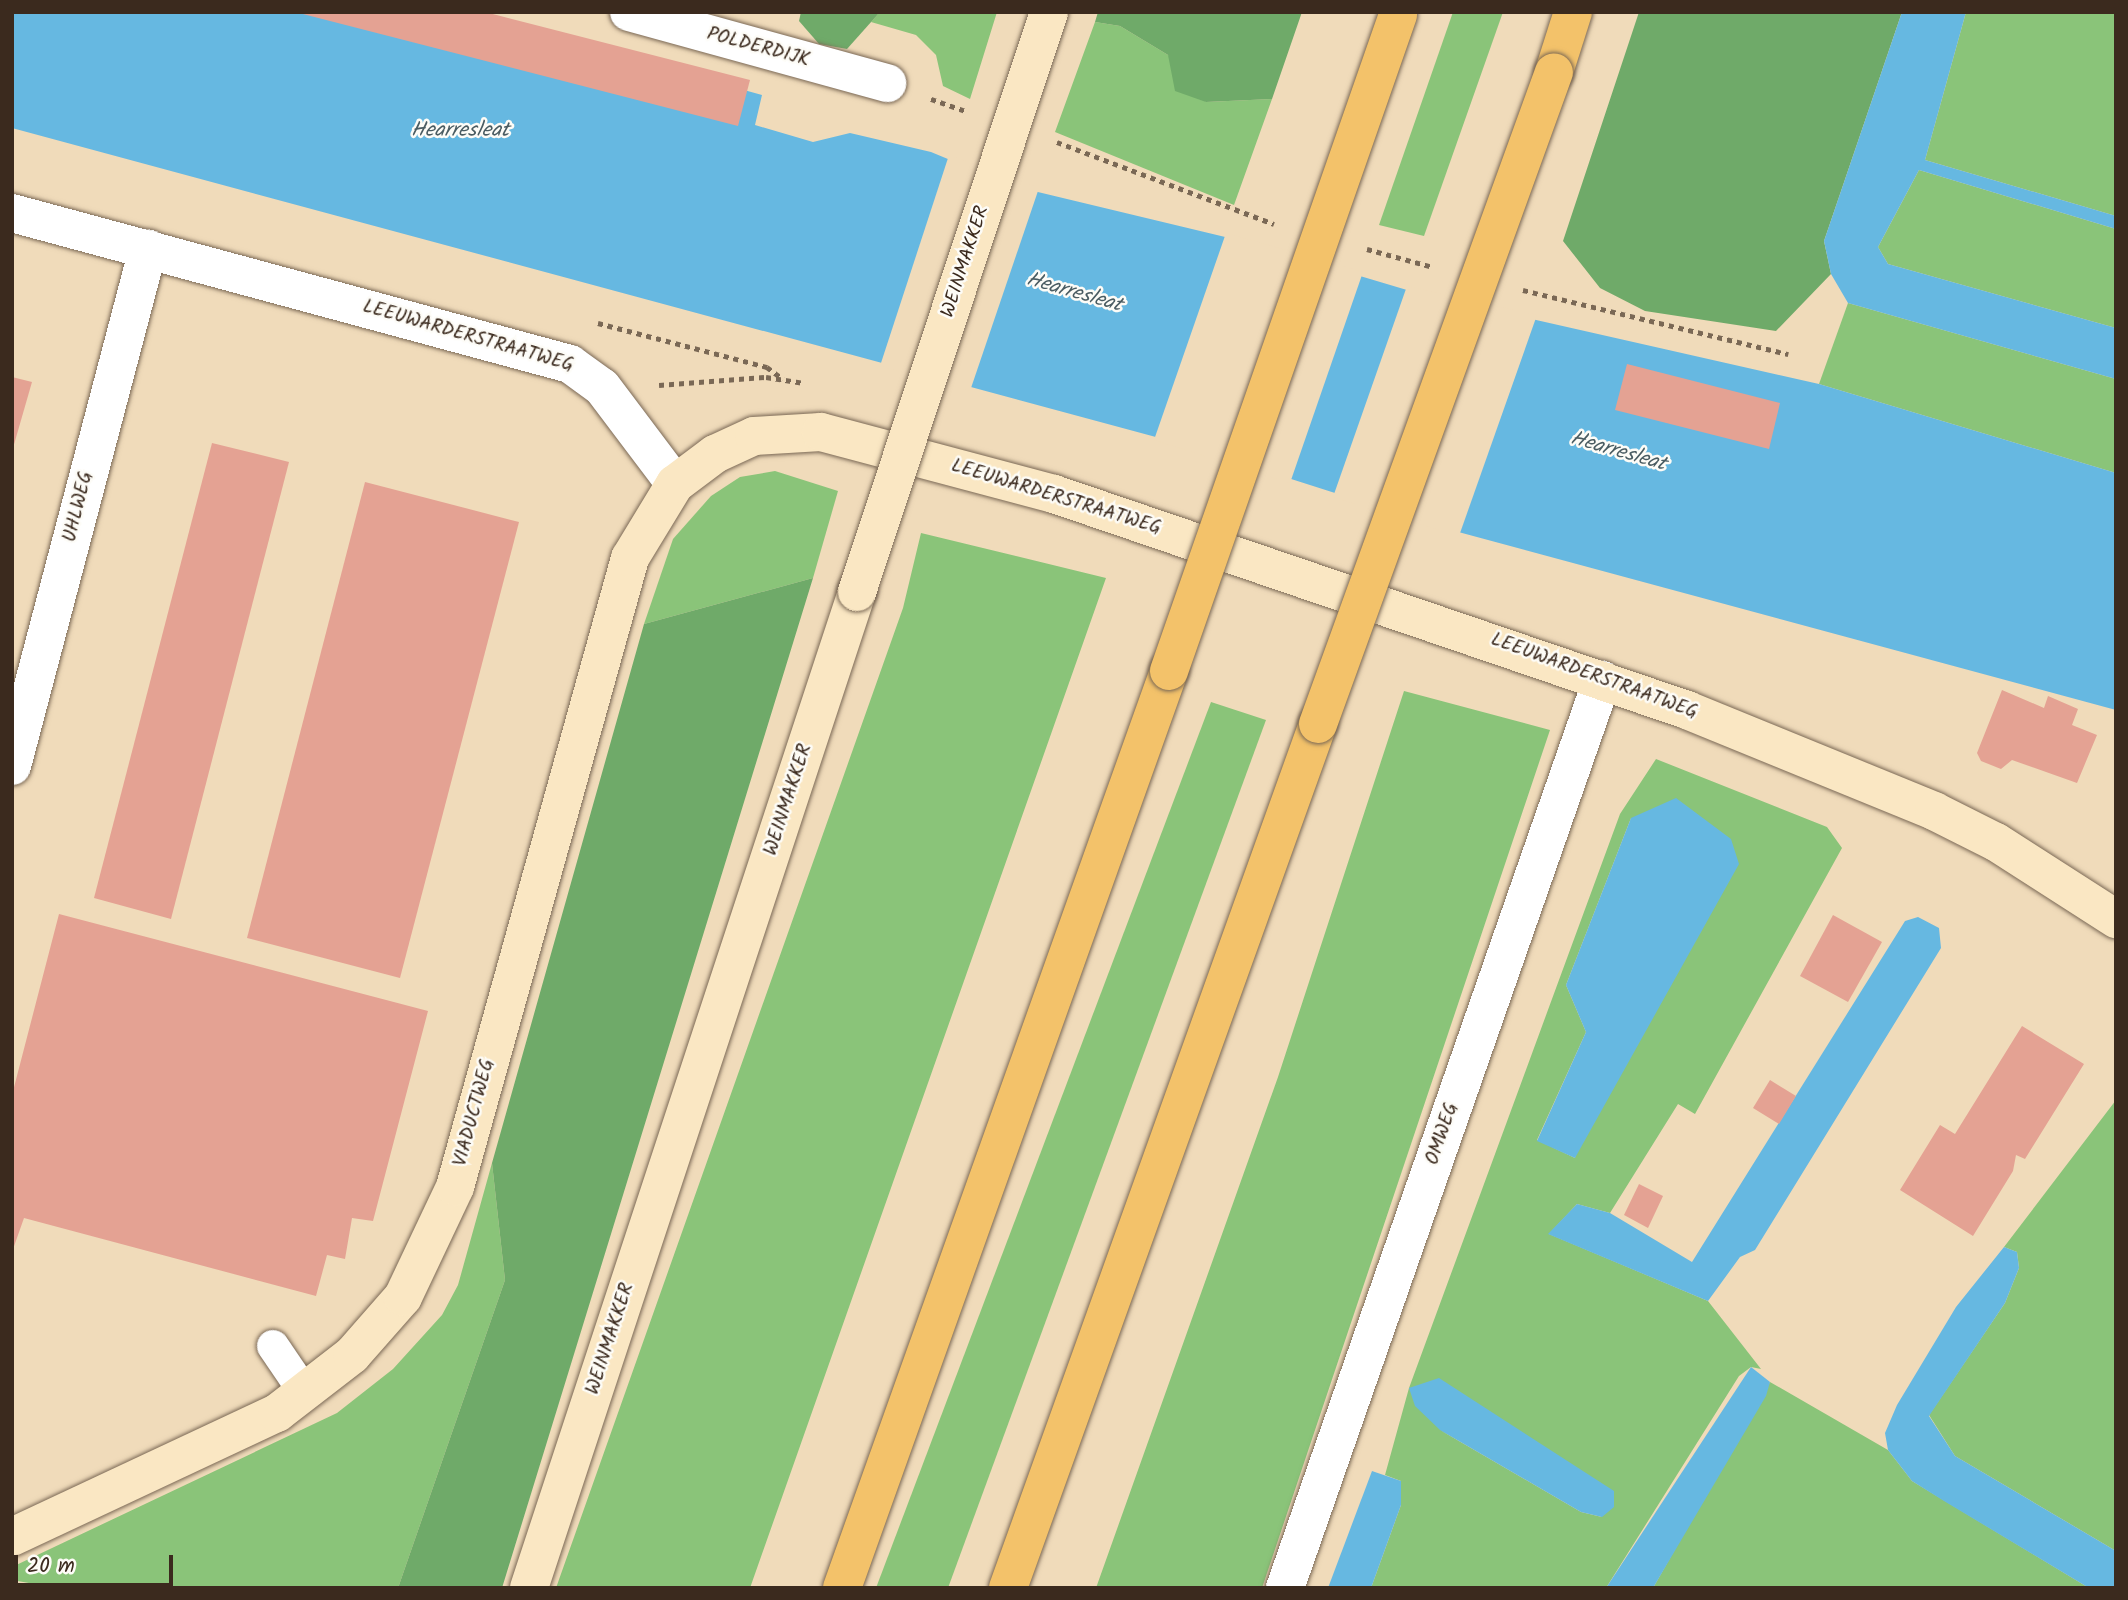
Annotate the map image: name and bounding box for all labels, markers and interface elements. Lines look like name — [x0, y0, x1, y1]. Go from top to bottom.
street label: POLDERDIJK — [704, 23, 812, 73]
water label: Hearresleat — [411, 118, 509, 144]
street label: WEINMAKKER — [937, 203, 995, 321]
water label: Hearresleat — [1023, 267, 1125, 319]
street label: LEEUWARDERSTRAATWEG — [360, 296, 576, 378]
water label: Hearresleat — [1567, 426, 1669, 478]
street label: LEEUWARDERSTRAATWEG — [948, 455, 1164, 541]
street label: UHLWEG — [59, 469, 99, 545]
street label: LEEUWARDERSTRAATWEG — [1488, 629, 1700, 725]
street label: WEINMAKKER — [760, 741, 818, 859]
street label: VIADUCTWEG — [450, 1057, 500, 1169]
street label: OMWEG — [1422, 1100, 1464, 1168]
street label: WEINMAKKER — [582, 1280, 640, 1398]
scale bar — [18, 1540, 177, 1584]
text: 20 m — [27, 1550, 75, 1583]

